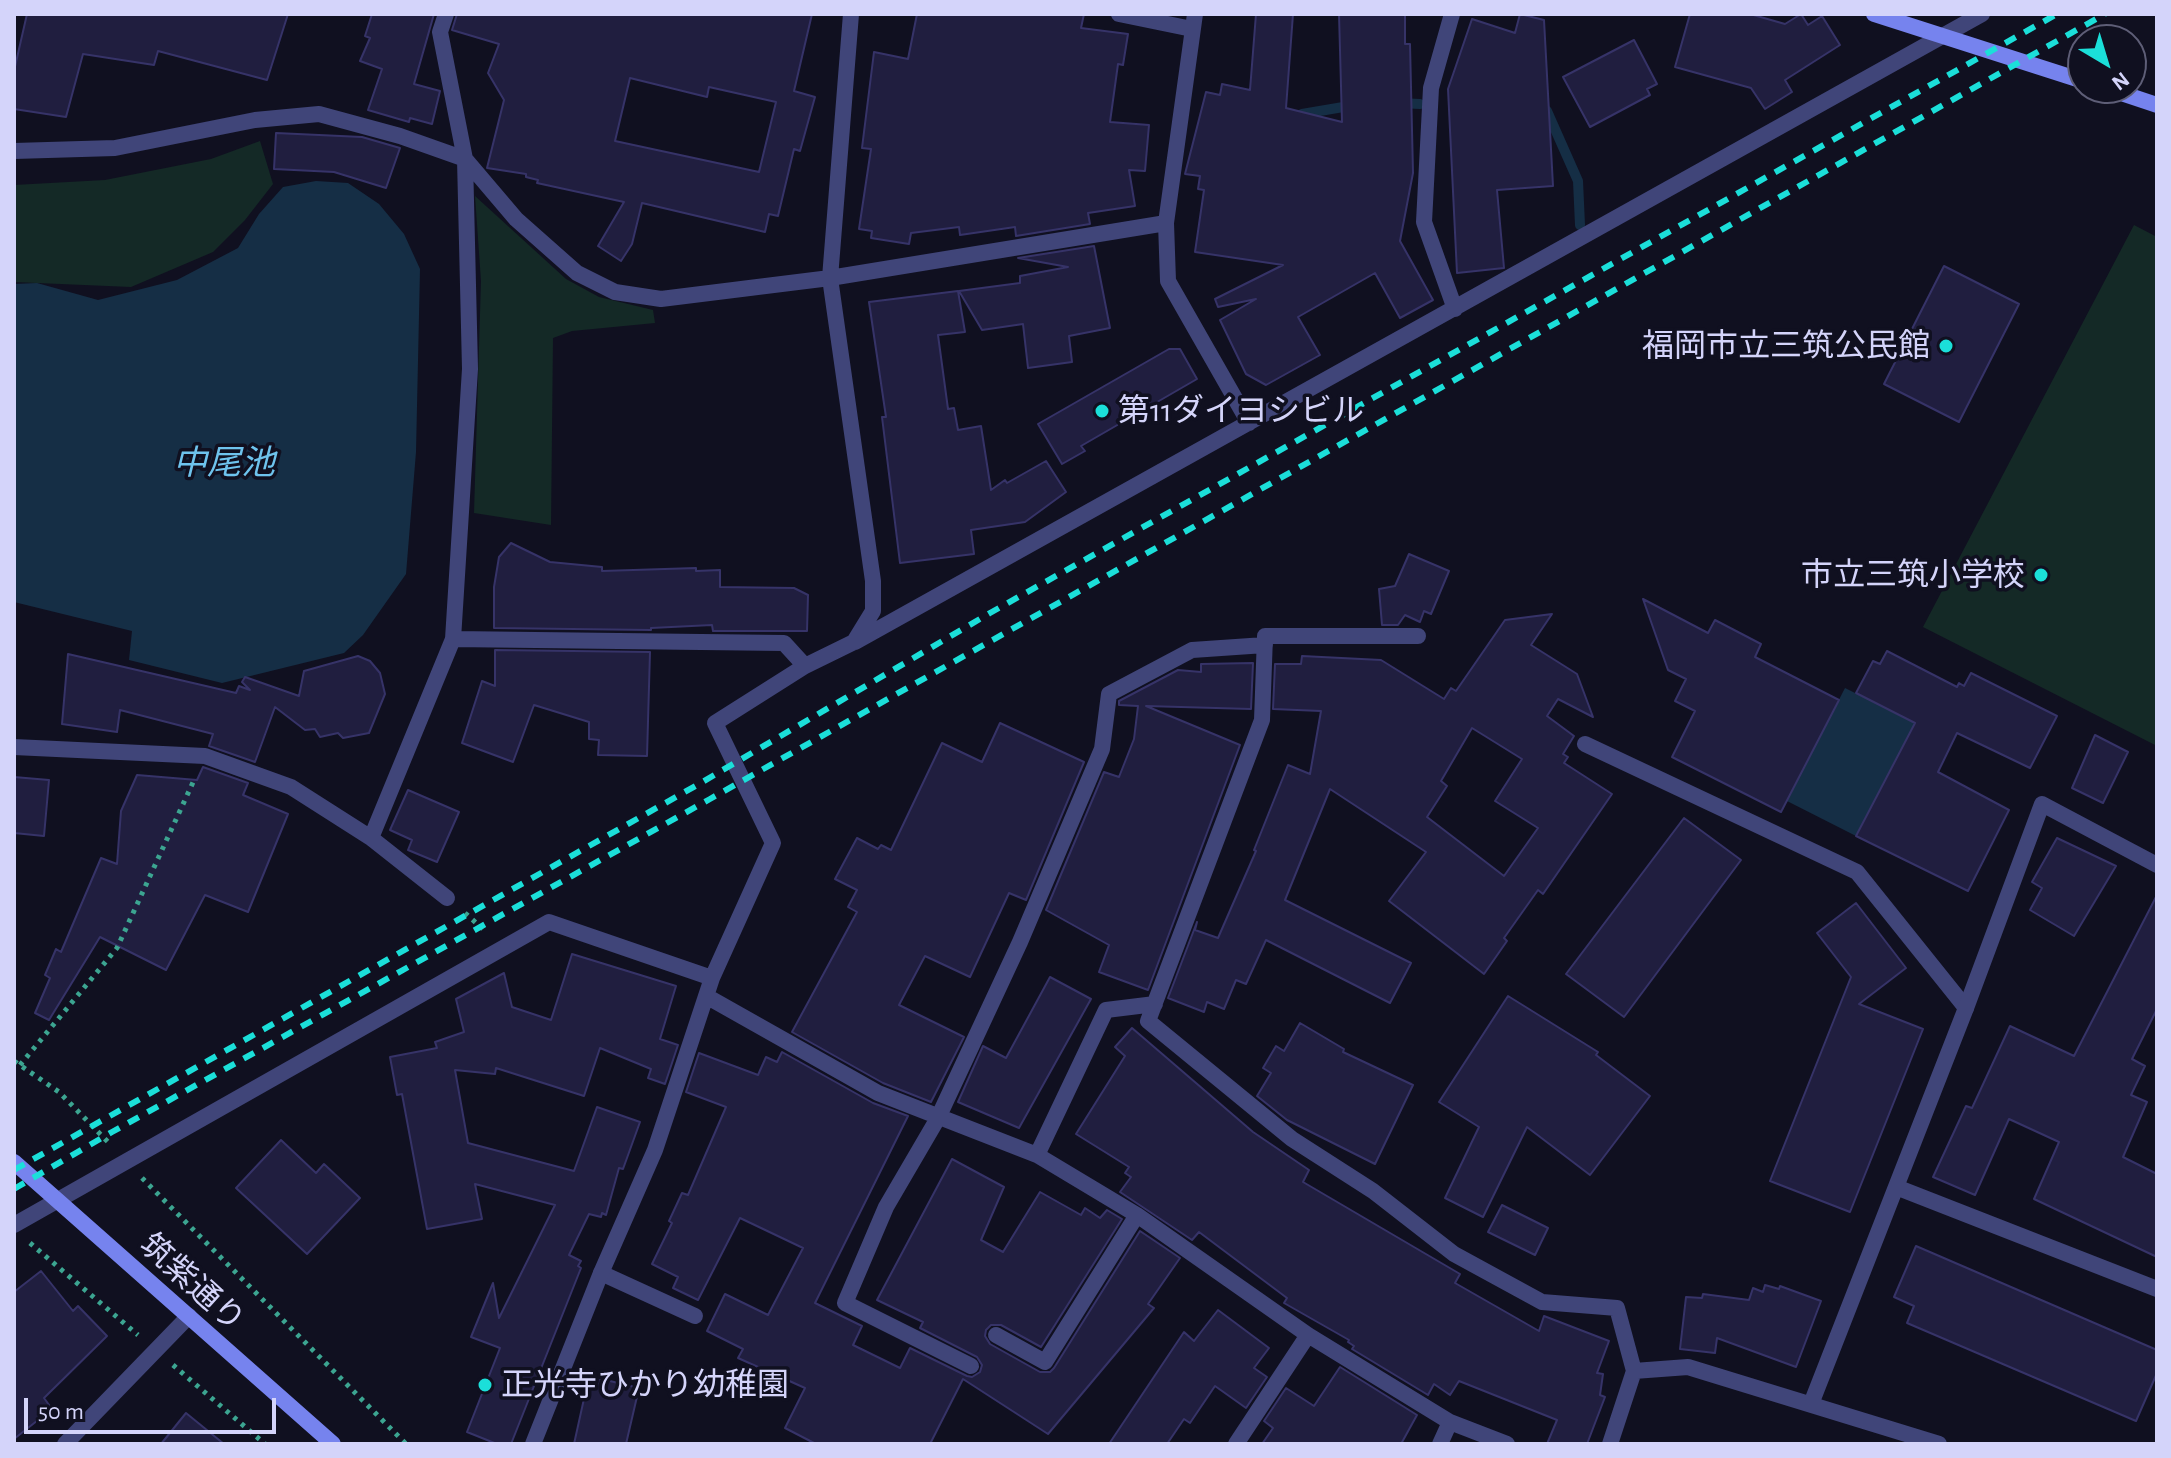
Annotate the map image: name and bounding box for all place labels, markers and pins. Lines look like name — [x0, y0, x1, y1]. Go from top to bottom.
place label: 福岡市立三筑公民館 — [1642, 327, 1930, 365]
marker: 福岡市立三筑公民館 — [1937, 337, 1955, 355]
place label: 第11ダイヨシビル — [1118, 392, 1364, 430]
marker: 第11ダイヨシビル — [1093, 402, 1111, 420]
place label: 市立三筑小学校 — [1801, 556, 2025, 594]
marker: 市立三筑小学校 — [2032, 566, 2050, 584]
place label: 正光寺ひかり幼稚園 — [501, 1366, 789, 1404]
marker: 正光寺ひかり幼稚園 — [476, 1376, 494, 1394]

